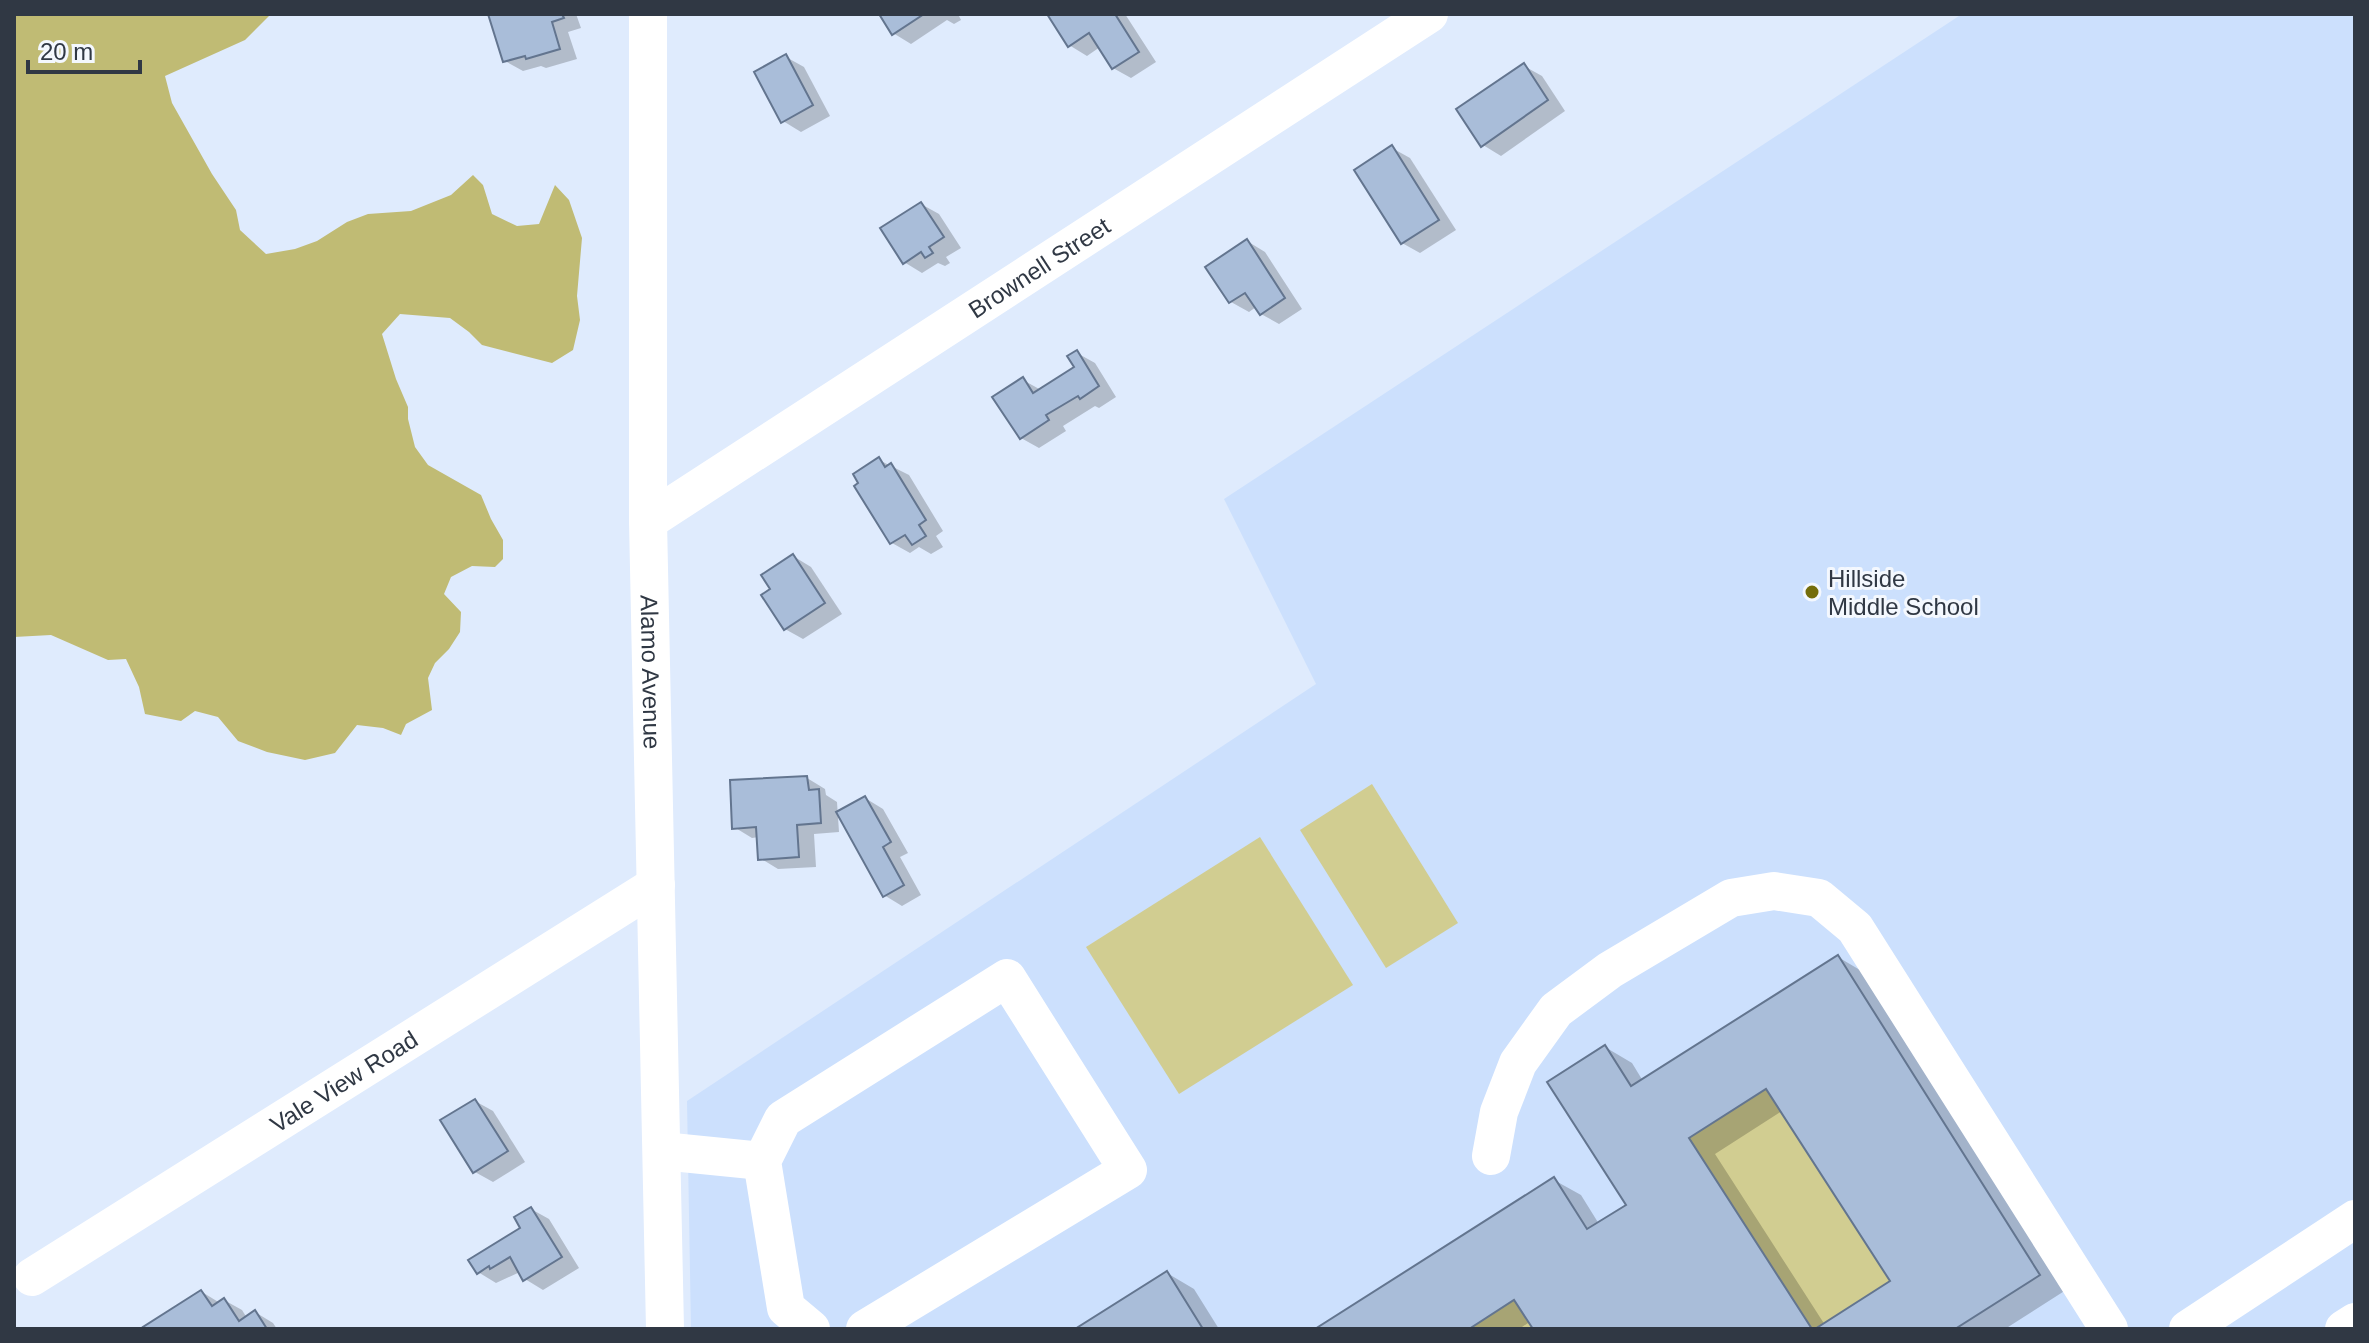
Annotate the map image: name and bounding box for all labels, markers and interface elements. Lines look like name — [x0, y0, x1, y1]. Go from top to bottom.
scale bar — [28, 24, 140, 74]
text: 20 m — [40, 38, 93, 65]
street label: Brownell Street — [963, 211, 1115, 323]
place label: Hillside Middle School — [1828, 565, 1979, 620]
marker: Hillside Middle School — [1803, 583, 1821, 601]
street label: Alamo Avenue — [636, 594, 666, 749]
street label: Vale View Road — [265, 1025, 422, 1138]

